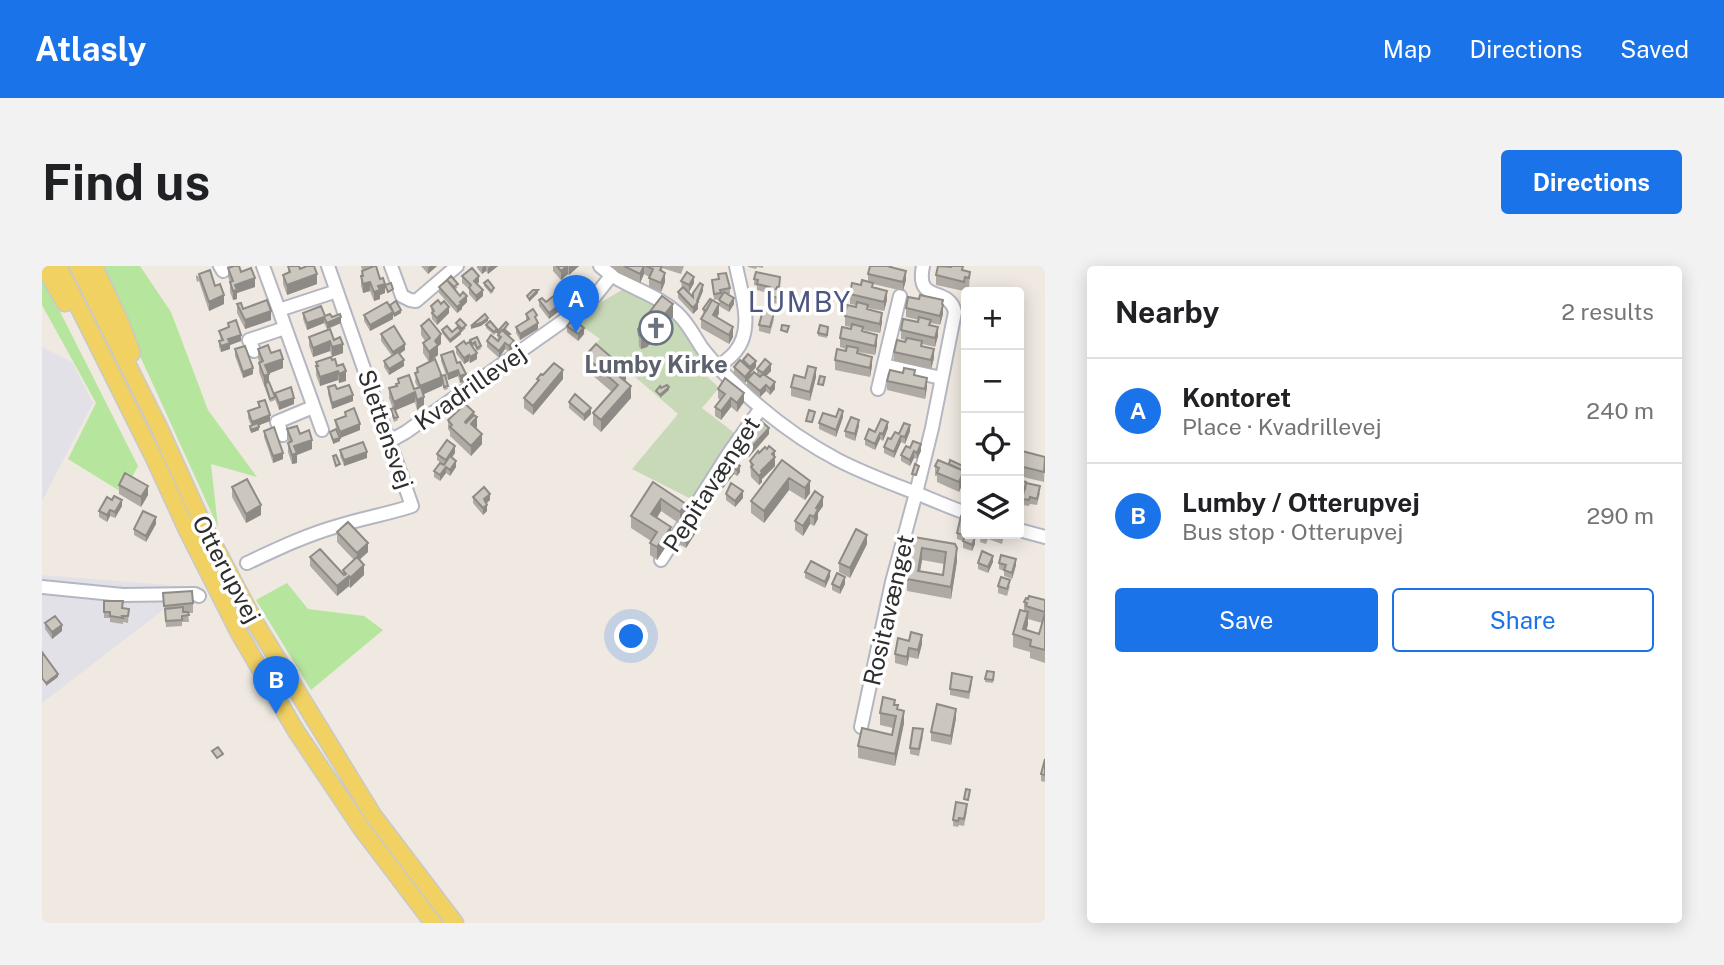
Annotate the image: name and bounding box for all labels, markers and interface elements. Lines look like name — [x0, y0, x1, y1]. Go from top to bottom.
text: Atlasly — [35, 30, 146, 68]
text: Map — [1383, 35, 1432, 63]
text: Directions — [1470, 35, 1582, 63]
text: Saved — [1620, 35, 1689, 63]
button: Directions — [1501, 150, 1682, 214]
text: Find us — [42, 153, 210, 211]
pin: A — [553, 275, 599, 333]
district label: LUMBY — [748, 285, 852, 318]
map controls — [961, 287, 1024, 539]
button: + — [961, 287, 1024, 350]
text: Nearby — [1115, 294, 1219, 330]
text: 2 results — [1561, 298, 1654, 325]
church icon: Lumby Kirke — [637, 309, 675, 347]
street label: Kvadrillevej — [409, 339, 531, 435]
place label: Lumby Kirke — [584, 350, 728, 378]
button: − — [961, 350, 1024, 413]
street label: Slettensvej — [353, 366, 419, 492]
text: Kontoret — [1182, 382, 1291, 413]
text: A — [1130, 397, 1146, 424]
text: 240 m — [1586, 397, 1654, 424]
street label: Pepitavænget — [657, 411, 765, 557]
button: locate — [961, 413, 1024, 476]
text: Place · Kvadrillevej — [1182, 413, 1382, 440]
button: layers — [961, 476, 1024, 539]
text: Lumby / Otterupvej — [1182, 487, 1420, 518]
text: B — [1130, 502, 1146, 529]
text: 290 m — [1587, 502, 1654, 529]
street label: Otterupvej — [187, 511, 267, 627]
text: Bus stop · Otterupvej — [1182, 518, 1403, 545]
street label: Rositavænget — [857, 532, 919, 688]
button: Save — [1115, 588, 1378, 652]
button: Share — [1392, 588, 1654, 652]
your location — [614, 619, 648, 653]
pin: B — [253, 656, 299, 714]

